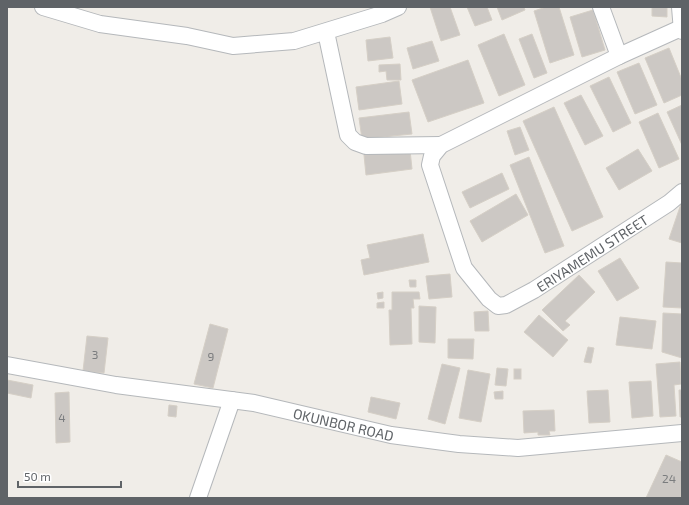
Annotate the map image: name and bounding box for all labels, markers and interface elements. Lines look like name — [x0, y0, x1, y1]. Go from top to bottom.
street label: ERIYAMEMU STREET — [533, 210, 651, 295]
house number: 3 — [92, 347, 98, 361]
house number: 9 — [208, 349, 215, 363]
street label: OKUNBOR ROAD — [292, 404, 396, 444]
house number: 4 — [58, 410, 66, 424]
scale bar — [18, 463, 121, 489]
text: 50 m — [24, 469, 51, 483]
house number: 24 — [662, 471, 676, 485]

